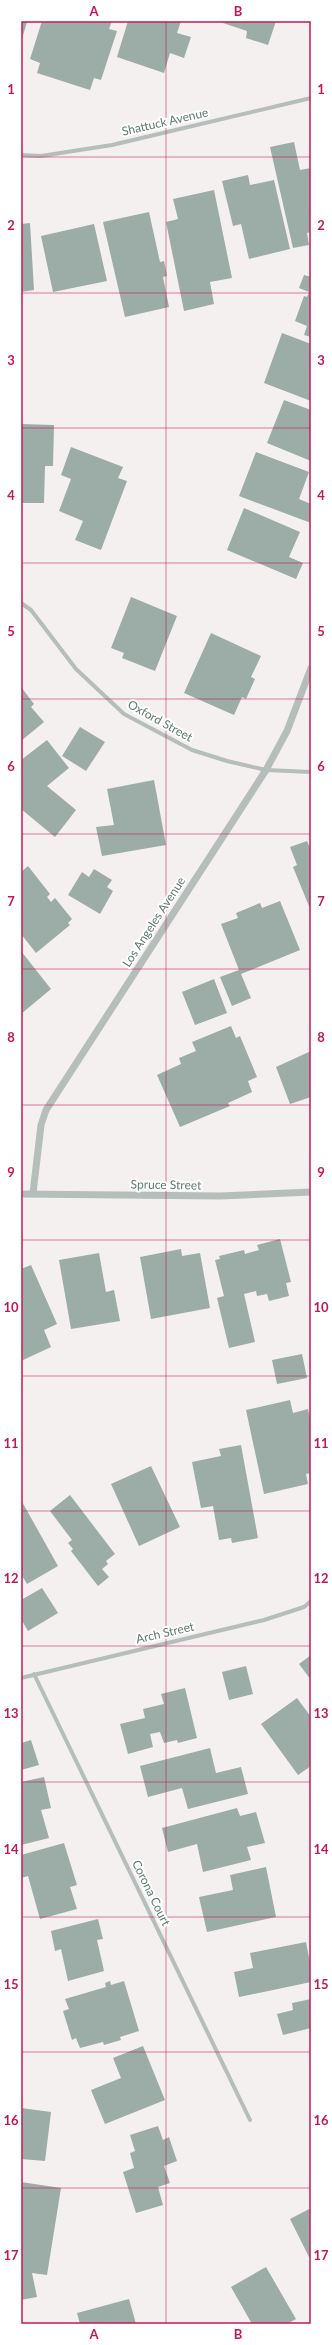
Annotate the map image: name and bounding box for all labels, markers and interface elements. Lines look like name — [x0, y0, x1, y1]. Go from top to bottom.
text: A — [88, 3, 99, 19]
text: B — [234, 3, 243, 19]
text: 1 — [7, 81, 15, 97]
text: 1 — [317, 81, 325, 97]
street label: Shattuck Avenue — [120, 104, 210, 139]
text: 2 — [7, 217, 15, 233]
text: 2 — [317, 217, 325, 233]
text: 3 — [7, 352, 15, 368]
text: 3 — [317, 352, 325, 368]
text: 4 — [7, 487, 15, 503]
text: 4 — [317, 487, 325, 503]
text: 5 — [7, 623, 15, 639]
text: 5 — [317, 623, 325, 639]
street label: Oxford Street — [125, 697, 196, 745]
text: 6 — [7, 758, 15, 774]
text: 6 — [317, 758, 325, 774]
street label: Los Angeles Avenue — [119, 874, 188, 970]
text: 7 — [7, 893, 15, 909]
text: 7 — [317, 893, 325, 909]
text: 8 — [7, 1029, 15, 1045]
text: 8 — [317, 1029, 325, 1045]
text: 9 — [7, 1164, 15, 1180]
text: 9 — [317, 1164, 325, 1180]
street label: Spruce Street — [130, 1176, 202, 1193]
text: 10 — [3, 1299, 19, 1315]
text: 10 — [313, 1299, 329, 1315]
text: 11 — [3, 1435, 19, 1451]
text: 11 — [313, 1435, 329, 1451]
text: 12 — [3, 1570, 19, 1586]
text: 12 — [313, 1570, 329, 1586]
street label: Arch Street — [134, 1618, 196, 1646]
text: 13 — [3, 1705, 19, 1721]
text: 13 — [313, 1705, 329, 1721]
text: 14 — [3, 1841, 19, 1857]
text: 14 — [313, 1841, 329, 1857]
street label: Corona Court — [129, 1857, 174, 1929]
text: 15 — [3, 1976, 19, 1992]
text: 15 — [313, 1976, 329, 1992]
text: 16 — [3, 2112, 19, 2128]
text: 16 — [313, 2112, 329, 2128]
text: 17 — [3, 2247, 19, 2263]
text: 17 — [313, 2247, 329, 2263]
text: A — [88, 2326, 99, 2342]
text: B — [234, 2326, 243, 2342]

